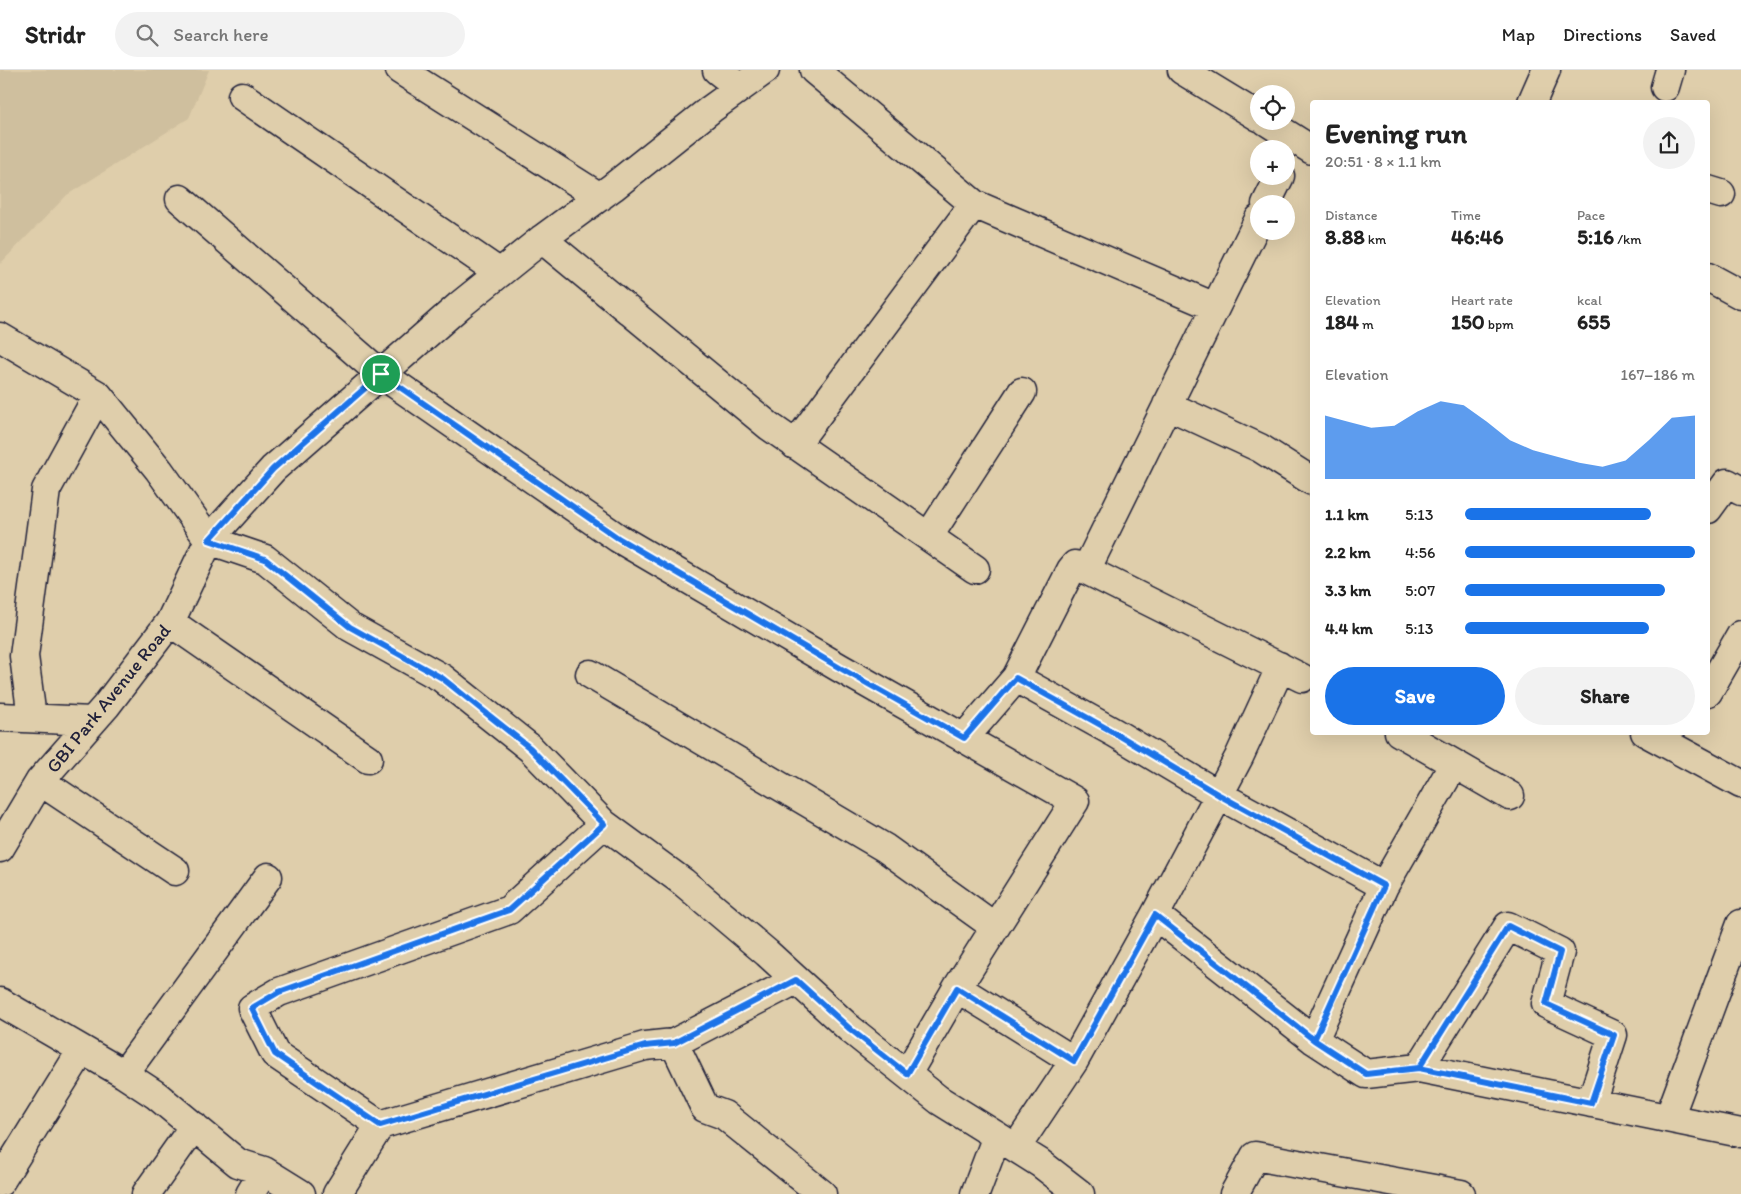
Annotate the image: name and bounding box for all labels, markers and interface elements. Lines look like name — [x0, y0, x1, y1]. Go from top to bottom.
search box — [115, 12, 465, 57]
text: Stridr — [25, 20, 85, 49]
icon: search — [133, 21, 161, 49]
text: Search here — [173, 23, 269, 46]
text: Map — [1502, 24, 1535, 46]
text: Directions — [1563, 24, 1642, 46]
text: Saved — [1670, 24, 1716, 46]
map controls — [1250, 85, 1295, 240]
button: locate — [1250, 85, 1295, 130]
text: Evening run — [1325, 116, 1467, 150]
button: share — [1643, 117, 1695, 169]
button: + — [1250, 140, 1295, 185]
text: 20:51 · 8 × 1.1 km — [1325, 152, 1441, 171]
button: − — [1250, 195, 1295, 240]
text: Distance — [1325, 207, 1377, 224]
text: Time — [1451, 207, 1481, 224]
text: Pace — [1577, 207, 1605, 224]
text: 8.88 — [1325, 224, 1365, 249]
text: 46:46 — [1451, 224, 1504, 249]
text: 5:16 — [1577, 224, 1614, 249]
text: km — [1365, 231, 1386, 248]
text: /km — [1614, 231, 1642, 248]
text: Elevation — [1325, 292, 1381, 309]
text: Heart rate — [1451, 292, 1513, 309]
text: kcal — [1577, 292, 1602, 309]
text: 184 — [1325, 309, 1359, 334]
text: 150 — [1451, 309, 1485, 334]
text: 655 — [1577, 309, 1610, 334]
text: m — [1359, 316, 1374, 333]
text: bpm — [1485, 316, 1514, 333]
pin — [360, 353, 402, 395]
icon: arrive — [367, 360, 395, 388]
text: Elevation — [1325, 365, 1389, 384]
text: 167–186 m — [1621, 365, 1695, 384]
text: 1.1 km — [1325, 505, 1369, 524]
text: 5:13 — [1405, 505, 1433, 524]
text: 2.2 km — [1325, 543, 1371, 562]
text: 4:56 — [1405, 543, 1435, 562]
text: 3.3 km — [1325, 581, 1371, 600]
text: 5:07 — [1405, 581, 1435, 600]
street label: GBI Park Avenue Road — [41, 619, 176, 777]
text: 4.4 km — [1325, 619, 1373, 638]
text: 5:13 — [1405, 619, 1433, 638]
button: Save — [1325, 667, 1505, 725]
button: Share — [1515, 667, 1695, 725]

